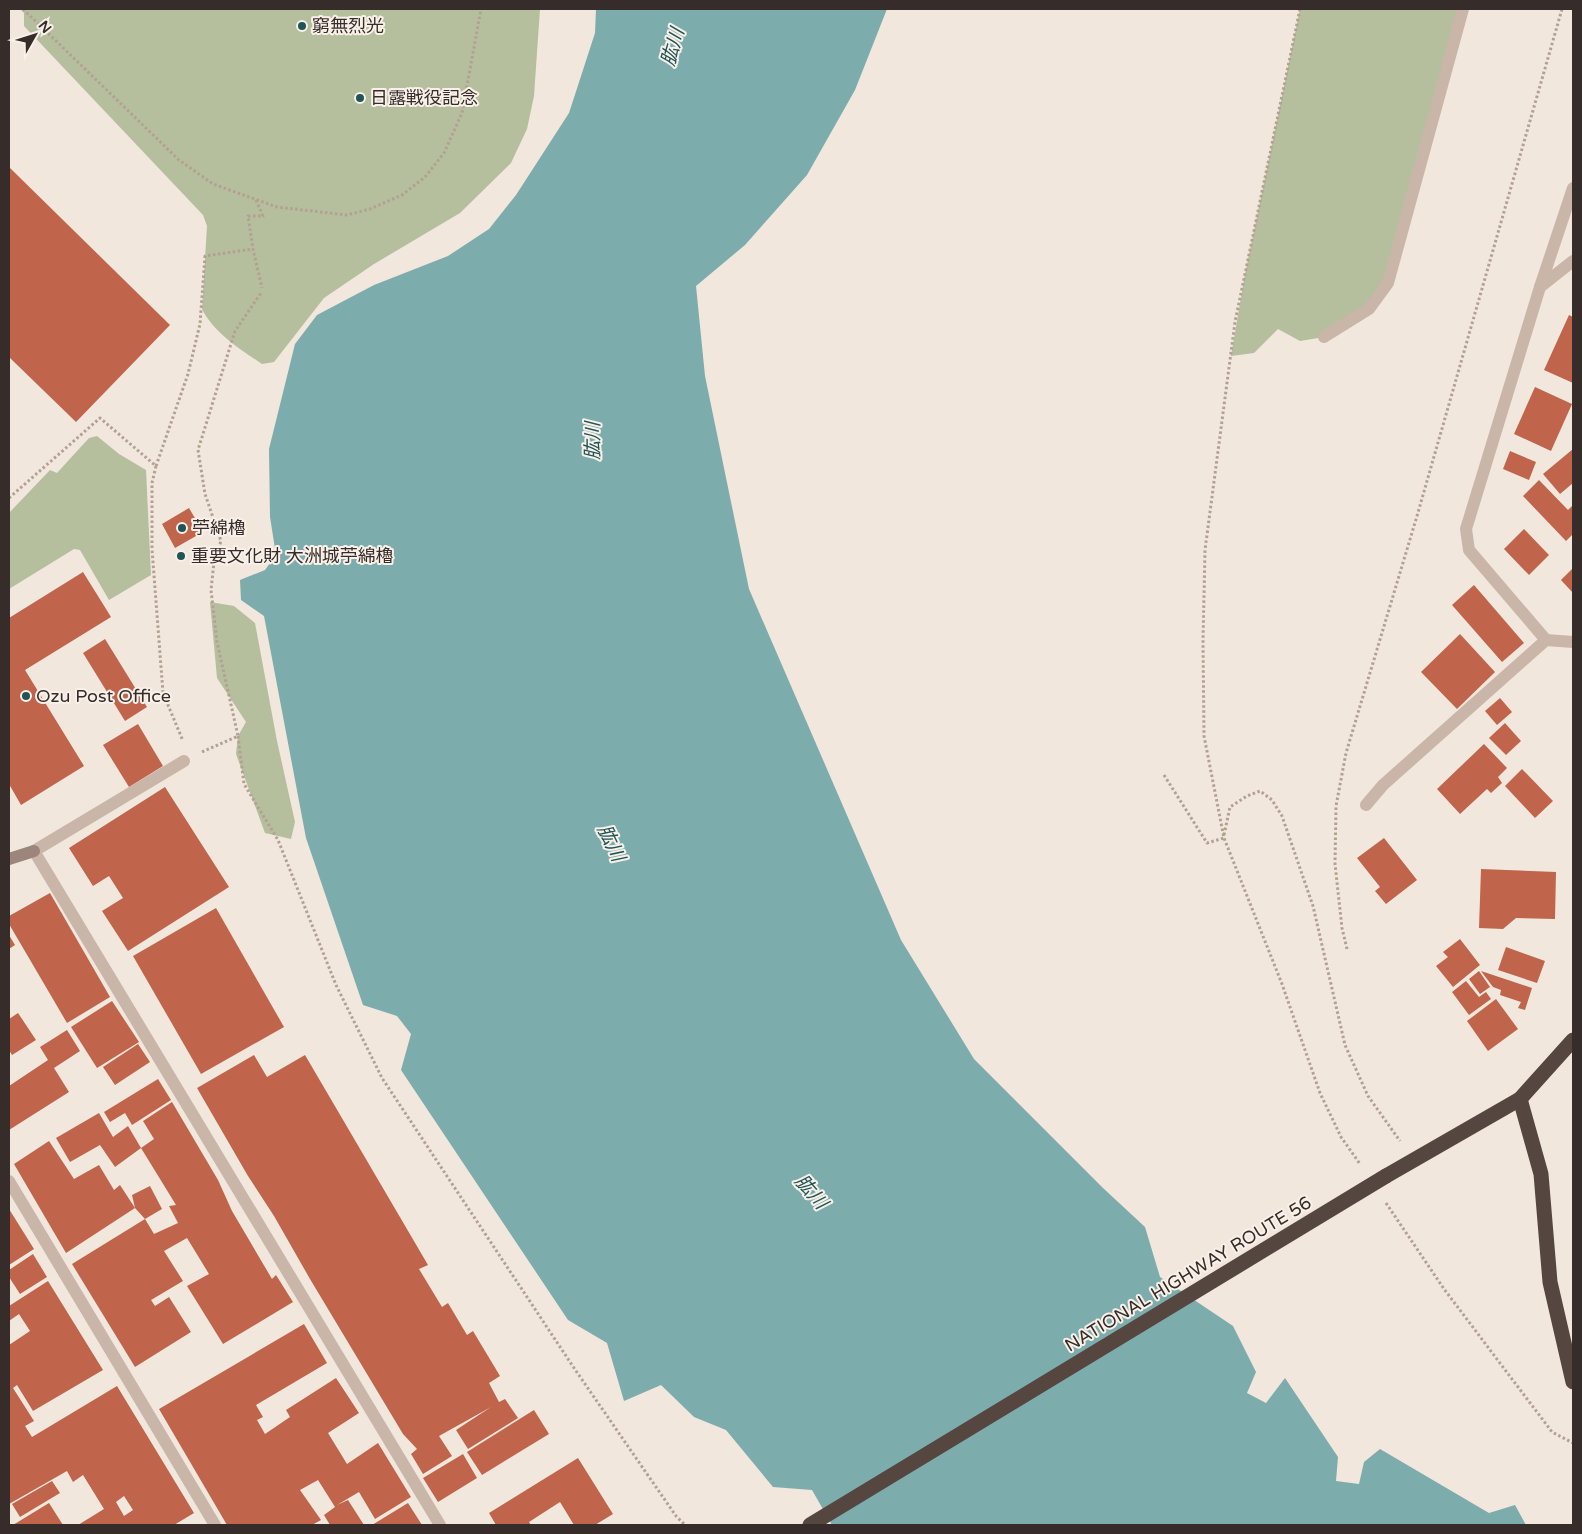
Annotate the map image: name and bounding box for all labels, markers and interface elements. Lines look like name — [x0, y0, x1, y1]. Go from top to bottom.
north arrow — [10, 10, 60, 60]
place label: 窮無烈光 — [312, 15, 384, 37]
text: N — [35, 17, 55, 37]
marker: 窮無烈光 — [296, 20, 308, 32]
water label: 肱川 — [657, 24, 689, 68]
place label: 日露戦役記念 — [370, 87, 478, 109]
marker: 日露戦役記念 — [354, 92, 366, 104]
water label: 肱川 — [582, 420, 604, 460]
place label: 苧綿櫓 — [192, 517, 246, 539]
marker: 苧綿櫓 — [176, 522, 188, 534]
place label: 重要文化財 大洲城苧綿櫓 — [191, 545, 394, 567]
marker: 重要文化財 大洲城苧綿櫓 — [175, 550, 187, 562]
place label: Ozu Post Office — [36, 685, 171, 707]
marker: Ozu Post Office — [20, 690, 32, 702]
water label: 肱川 — [593, 821, 630, 867]
water label: 肱川 — [790, 1170, 833, 1215]
street label: NATIONAL HIGHWAY ROUTE 56 — [1061, 1191, 1315, 1357]

